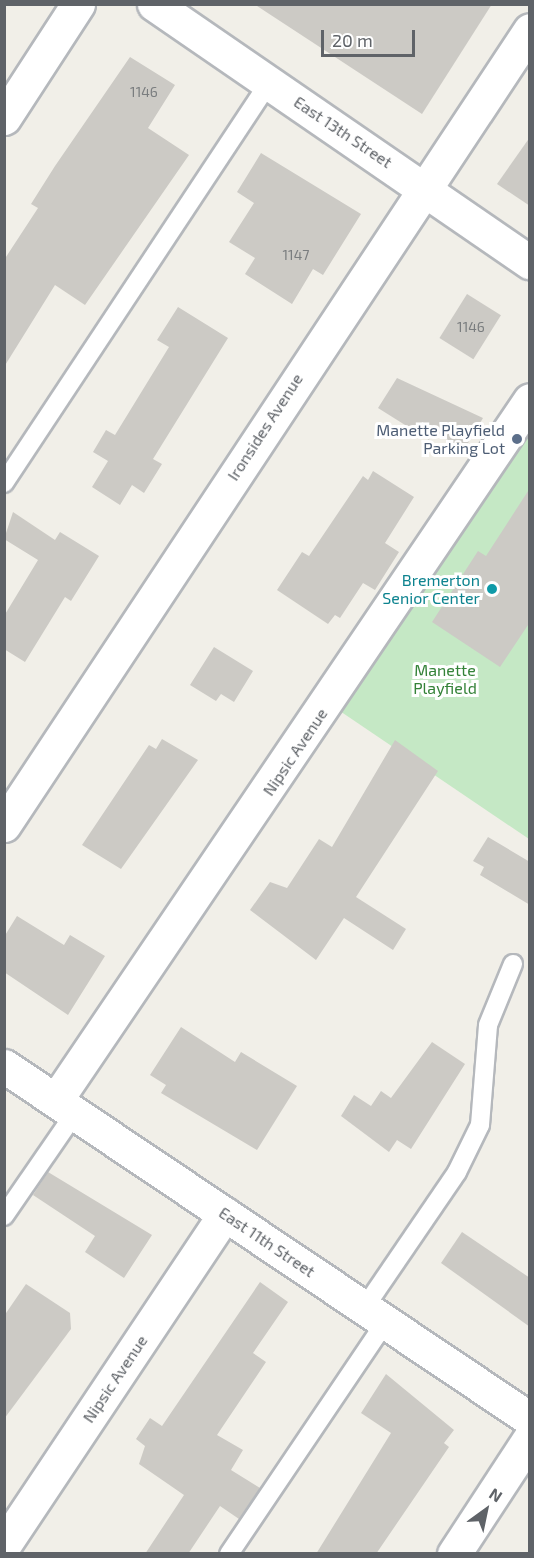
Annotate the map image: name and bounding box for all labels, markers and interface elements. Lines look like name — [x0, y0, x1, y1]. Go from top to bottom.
scale bar — [324, 18, 418, 56]
text: 20 m — [332, 29, 373, 51]
house number: 1146 — [130, 84, 158, 100]
street label: East 13th Street — [290, 92, 396, 172]
house number: 1147 — [283, 247, 309, 263]
house number: 1146 — [457, 319, 485, 335]
street label: Ironsides Avenue — [223, 370, 307, 484]
place label: Manette Playfield Parking Lot — [376, 420, 505, 458]
marker: Manette Playfield Parking Lot — [510, 432, 524, 446]
place label: Bremerton Senior Center — [382, 570, 480, 608]
marker: Bremerton Senior Center — [485, 582, 499, 596]
park label: Manette Playfield — [413, 660, 477, 698]
street label: Nipsic Avenue — [259, 705, 331, 799]
street label: East 11th Street — [215, 1203, 319, 1281]
street label: Nipsic Avenue — [79, 1332, 151, 1426]
north arrow — [456, 1480, 516, 1540]
text: N — [486, 1483, 506, 1506]

